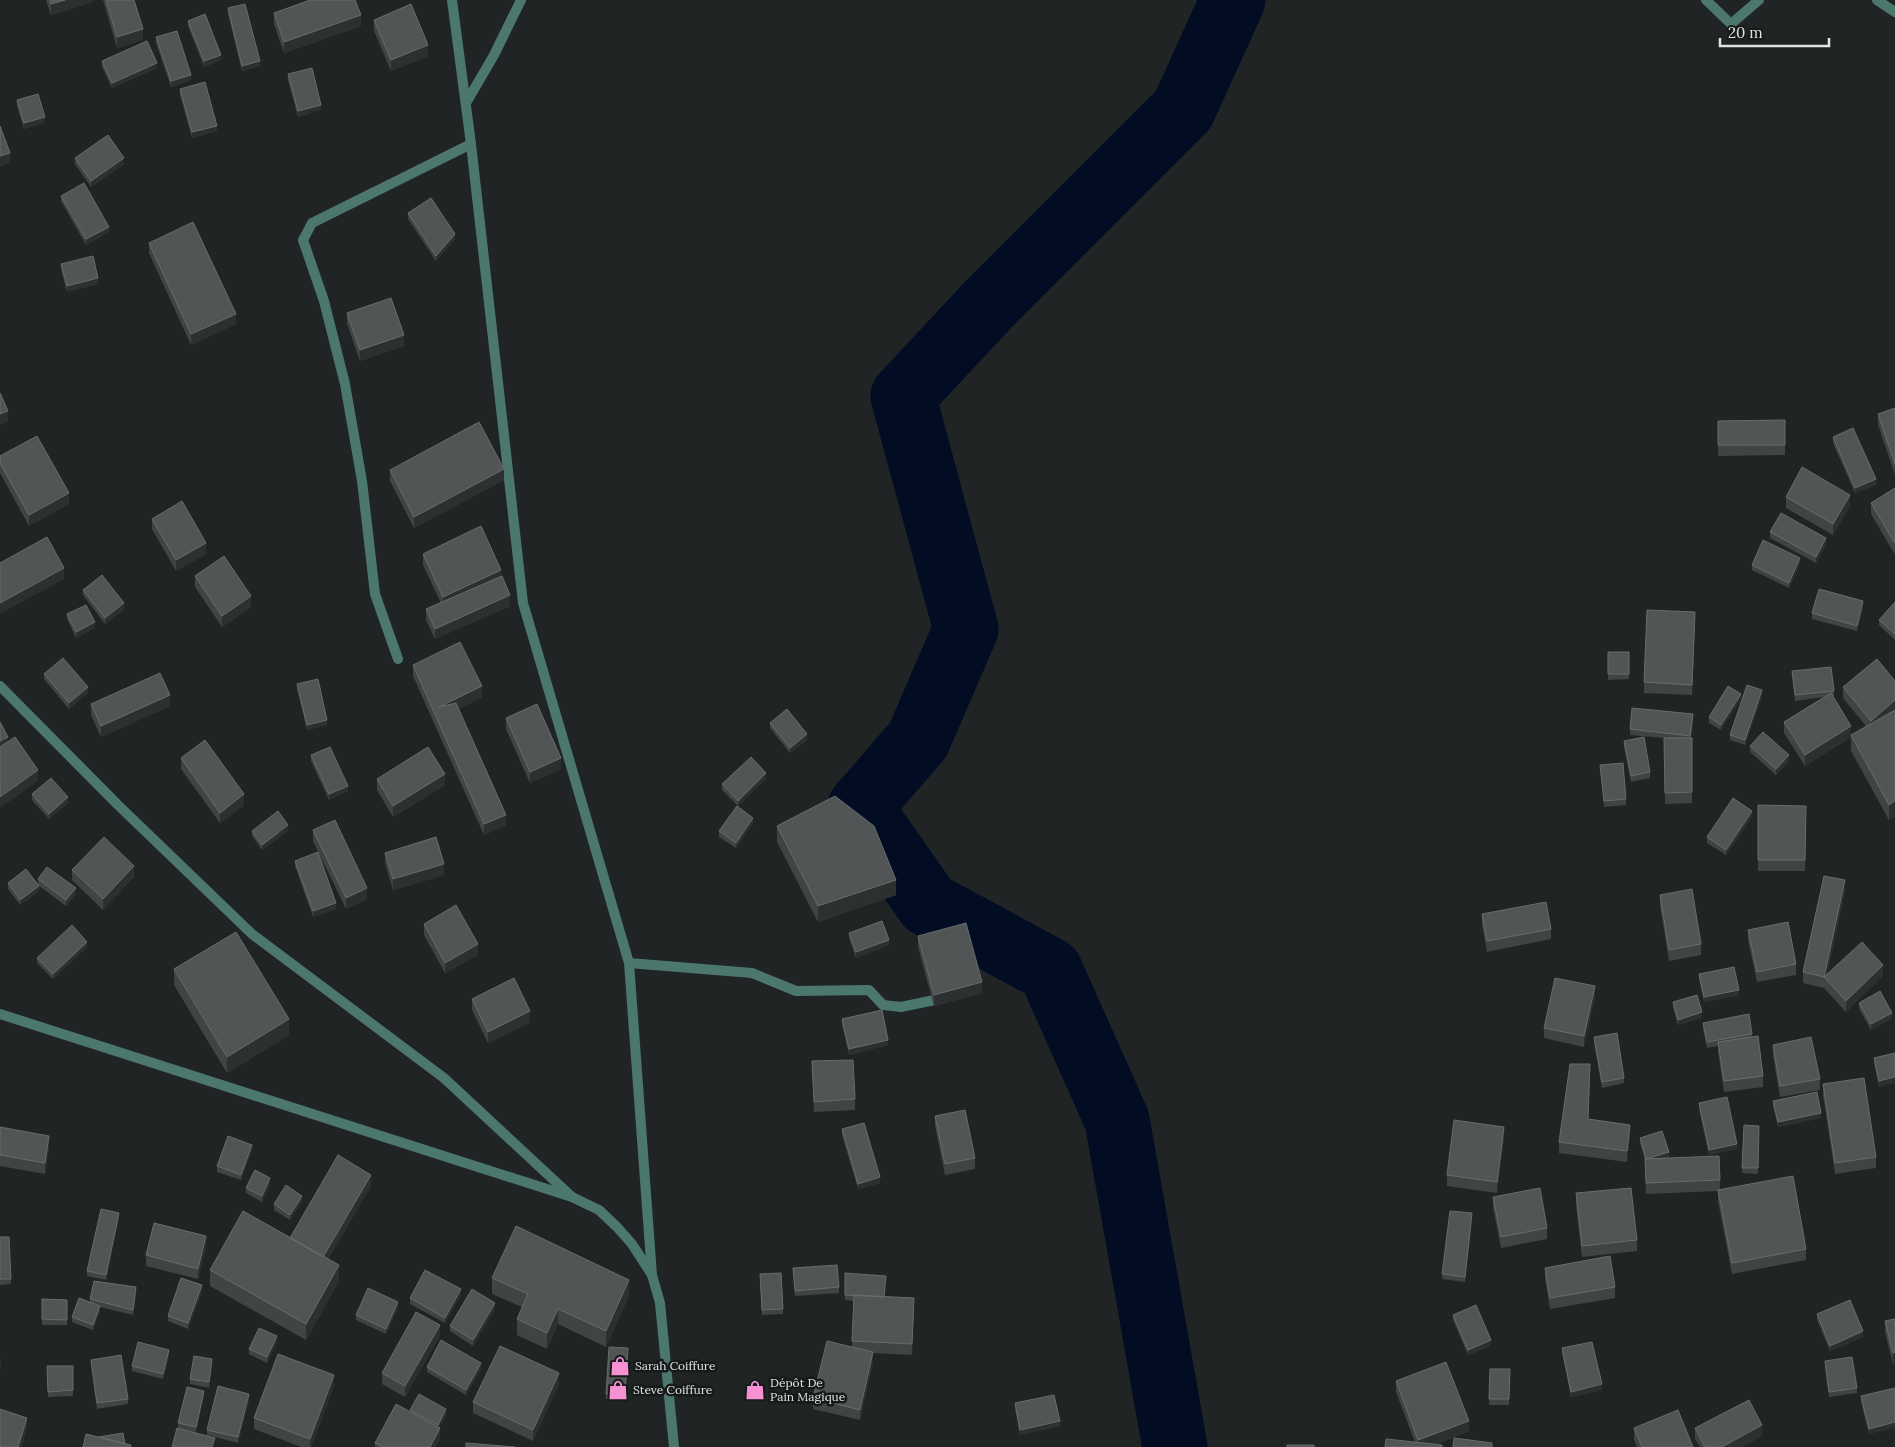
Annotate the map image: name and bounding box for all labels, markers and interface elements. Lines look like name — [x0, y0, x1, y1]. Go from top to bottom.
scale bar — [1720, 15, 1829, 47]
text: 20 m — [1728, 23, 1763, 42]
shop icon: Sarah Coiffure — [609, 1355, 631, 1377]
place label: Sarah Coiffure — [635, 1358, 716, 1373]
place label: Dépôt De Pain Magique — [770, 1375, 846, 1404]
shop icon: Steve Coiffure — [607, 1379, 629, 1401]
shop icon: Dépôt De Pain Magique — [744, 1379, 766, 1401]
place label: Steve Coiffure — [633, 1382, 713, 1397]

